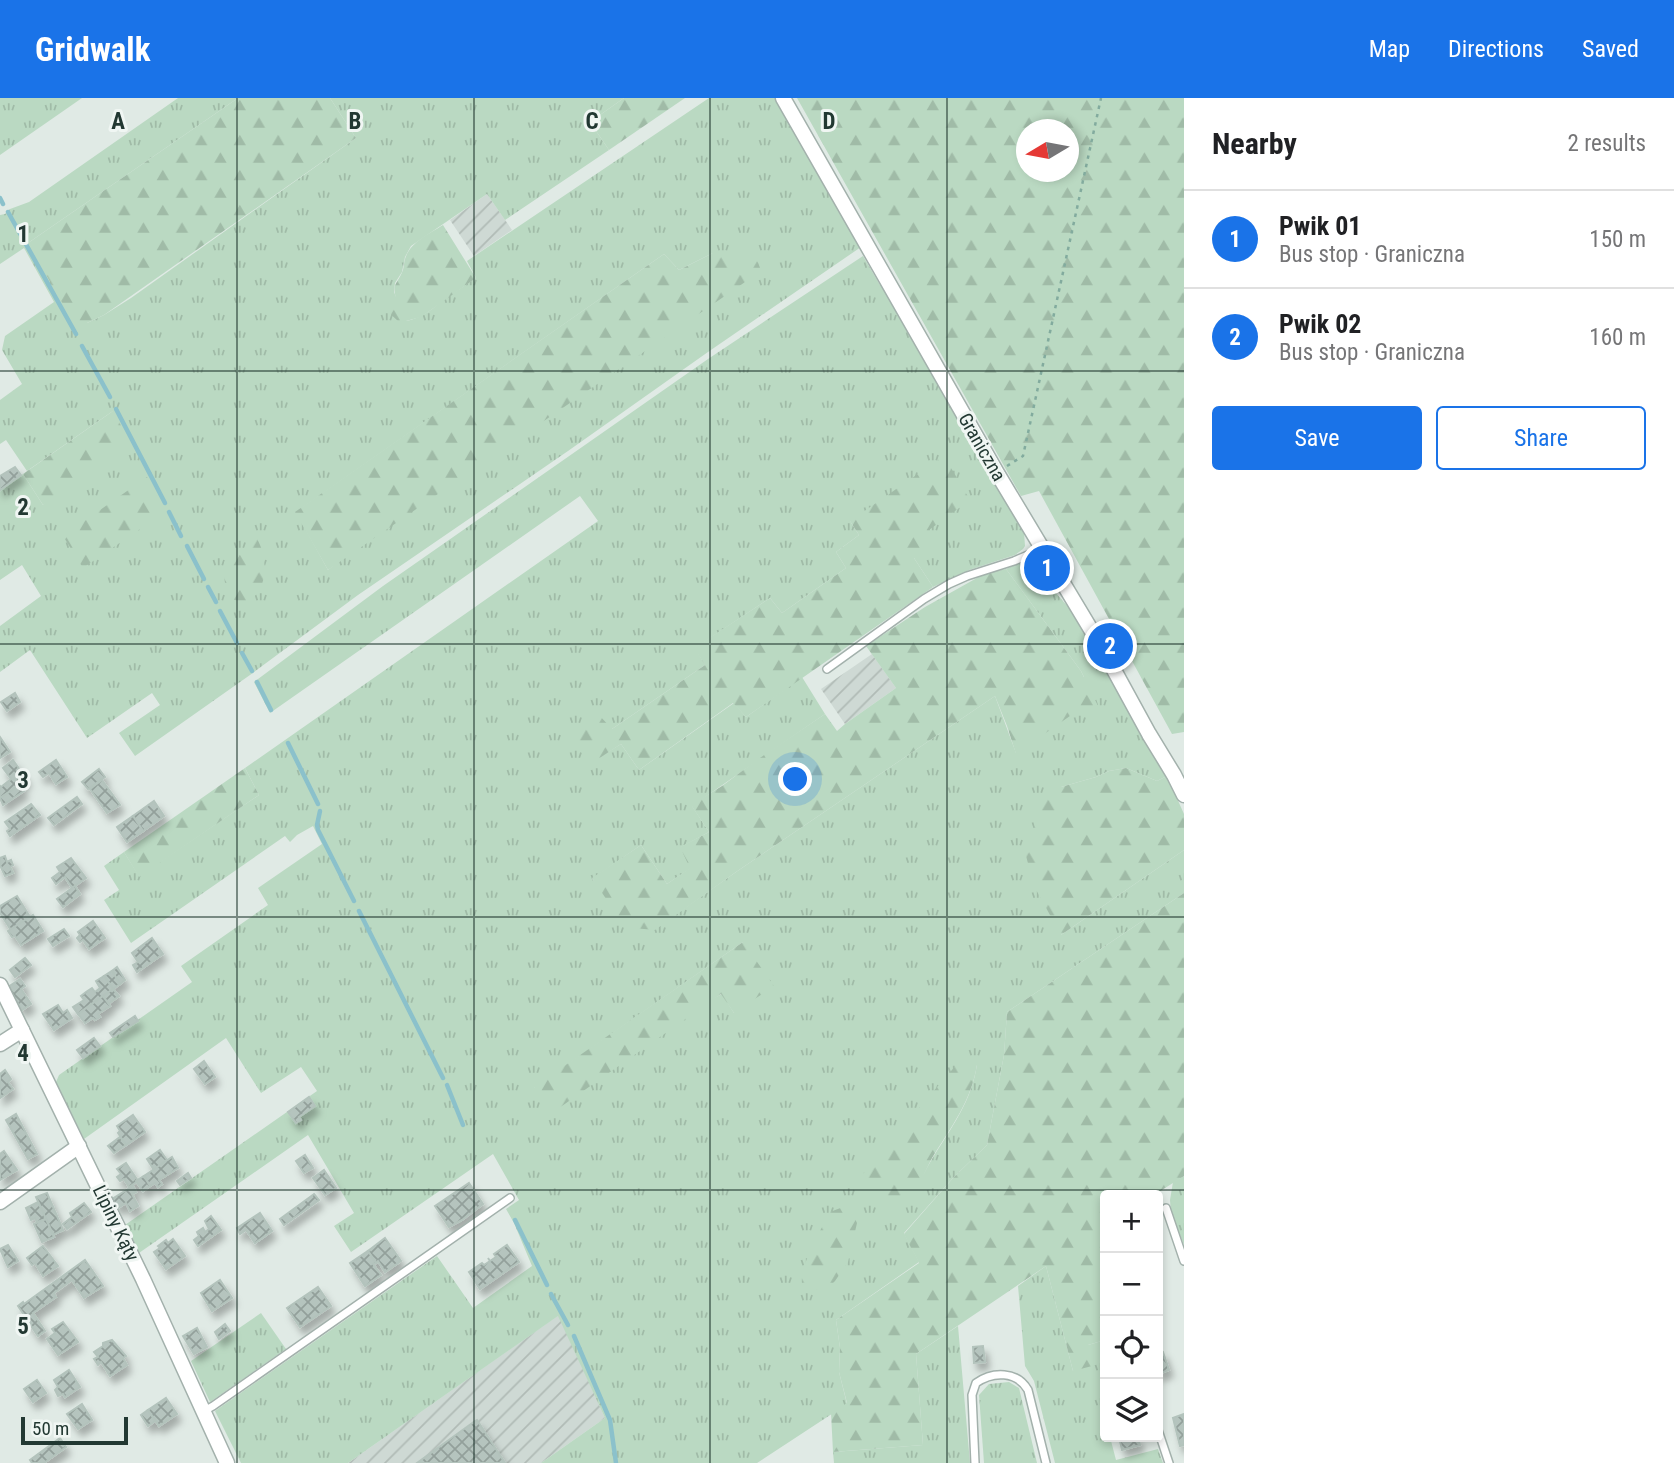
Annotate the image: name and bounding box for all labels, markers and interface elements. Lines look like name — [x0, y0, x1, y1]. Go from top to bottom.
text: Gridwalk — [35, 30, 150, 69]
text: Map — [1369, 35, 1410, 63]
text: Directions — [1448, 35, 1544, 63]
text: Saved — [1582, 35, 1639, 63]
text: A — [111, 108, 125, 135]
text: B — [349, 108, 361, 135]
text: C — [585, 108, 599, 135]
text: D — [823, 108, 836, 135]
north arrow — [1016, 119, 1079, 182]
text: Nearby — [1212, 126, 1297, 161]
text: 2 results — [1568, 130, 1646, 157]
text: Pwik 01 — [1279, 211, 1362, 241]
text: 1 — [17, 221, 29, 248]
text: 1 — [1229, 226, 1241, 253]
text: 150 m — [1589, 226, 1646, 253]
text: Bus stop · Graniczna — [1279, 241, 1465, 268]
text: Pwik 02 — [1279, 309, 1362, 339]
text: 2 — [1229, 324, 1241, 351]
text: 160 m — [1589, 324, 1646, 351]
text: Bus stop · Graniczna — [1279, 339, 1465, 366]
button: Save — [1212, 406, 1422, 470]
button: Share — [1436, 406, 1646, 470]
street label: Graniczna — [953, 409, 1011, 485]
text: 2 — [17, 494, 29, 521]
pin: 1 — [1024, 542, 1070, 594]
pin: 2 — [1087, 620, 1133, 672]
your location — [778, 762, 812, 796]
text: 3 — [17, 767, 29, 794]
text: 4 — [17, 1040, 29, 1067]
street label: Lipiny Kąty — [88, 1181, 144, 1265]
map controls — [1100, 1190, 1163, 1442]
button: + — [1100, 1190, 1163, 1253]
button: − — [1100, 1253, 1163, 1316]
text: 5 — [17, 1313, 29, 1340]
button: locate — [1100, 1316, 1163, 1379]
button: layers — [1100, 1379, 1163, 1442]
scale bar — [21, 1414, 128, 1446]
text: 50 m — [32, 1417, 69, 1440]

